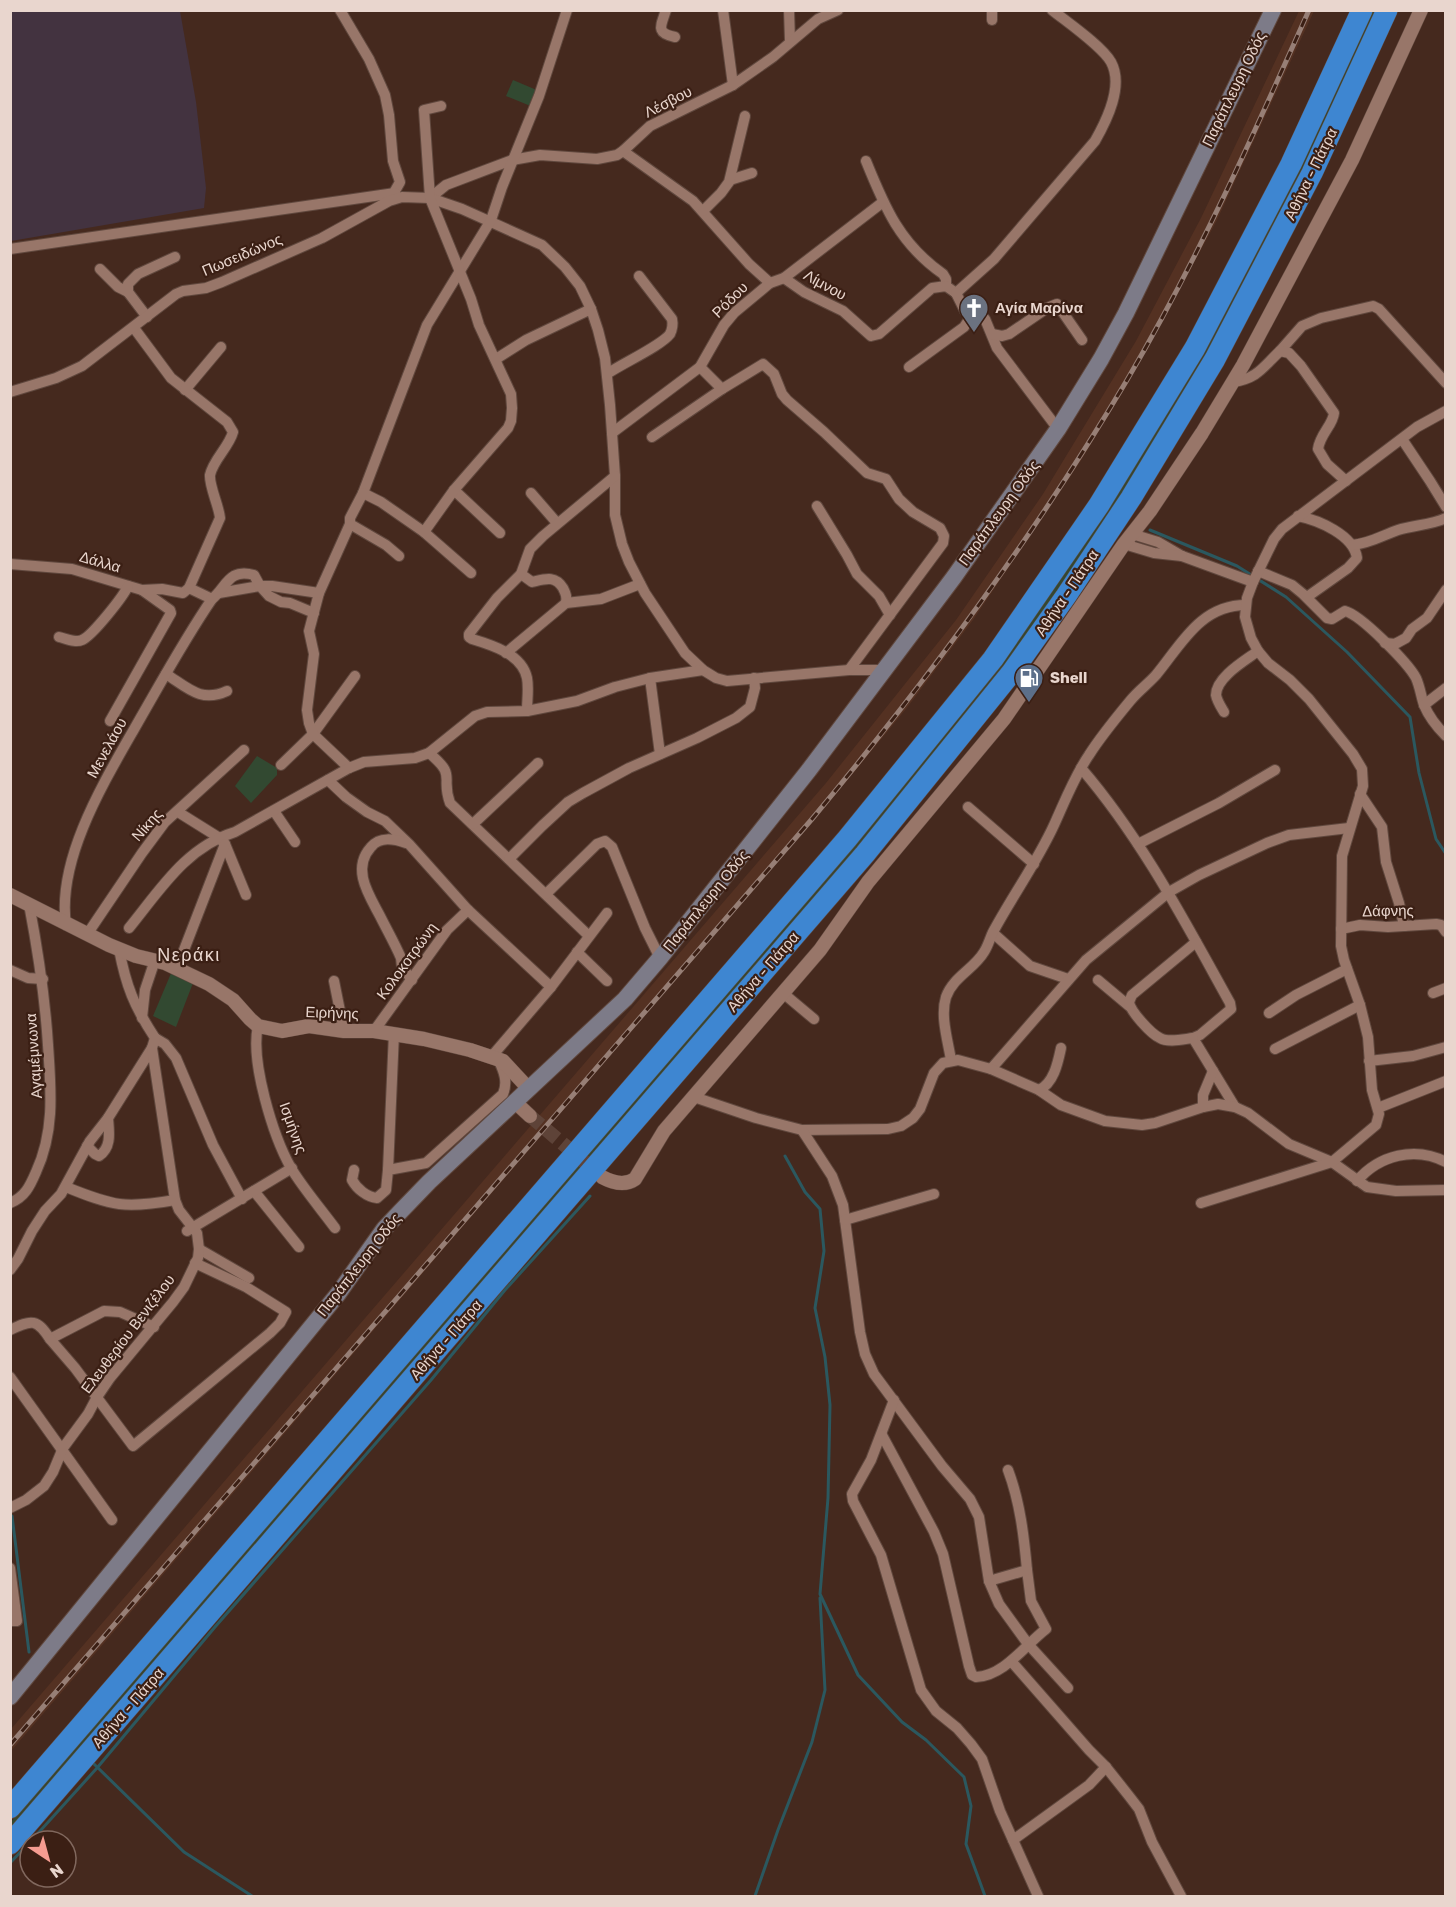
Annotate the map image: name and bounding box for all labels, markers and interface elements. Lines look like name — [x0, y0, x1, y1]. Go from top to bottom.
street label: Παράπλευρη Οδός — [1198, 29, 1270, 149]
street label: Λέσβου — [641, 82, 695, 122]
street label: Αθήνα - Πάτρα — [1281, 125, 1341, 223]
street label: Πωσειδώνος — [199, 230, 285, 280]
street label: Λίμνου — [800, 266, 850, 304]
street label: Ρόδου — [708, 278, 752, 322]
church icon: Αγία Μαρίνα — [958, 292, 990, 334]
place label: Αγία Μαρίνα — [995, 299, 1084, 317]
street label: Παράπλευρη Οδός — [955, 457, 1043, 569]
street label: Αθήνα - Πάτρα — [1032, 546, 1103, 640]
street label: Δάλλα — [77, 548, 123, 577]
fuel station icon: Shell — [1013, 662, 1045, 704]
place label: Shell — [1050, 669, 1087, 687]
street label: Μενελάου — [83, 715, 131, 781]
street label: Νίκης — [128, 805, 166, 845]
street label: Παράπλευρη Οδός — [659, 847, 753, 955]
street label: Δάφνης — [1362, 902, 1414, 920]
street label: Κολοκοτρώνη — [373, 919, 441, 1003]
street label: Αθήνα - Πάτρα — [723, 928, 803, 1016]
district label: Νεράκι — [157, 944, 221, 966]
street label: Ειρήνης — [305, 1003, 359, 1023]
street label: Αγαμέμνωνα — [22, 1013, 46, 1099]
street label: Ισμήνης — [275, 1100, 311, 1156]
street label: Παράπλευρη Οδός — [313, 1210, 405, 1320]
street label: Ελευθερίου Βενιζέλου — [77, 1271, 179, 1397]
street label: Αθήνα - Πάτρα — [406, 1296, 486, 1384]
street label: Αθήνα - Πάτρα — [88, 1664, 168, 1752]
north arrow — [18, 1829, 78, 1889]
text: N — [46, 1860, 67, 1882]

